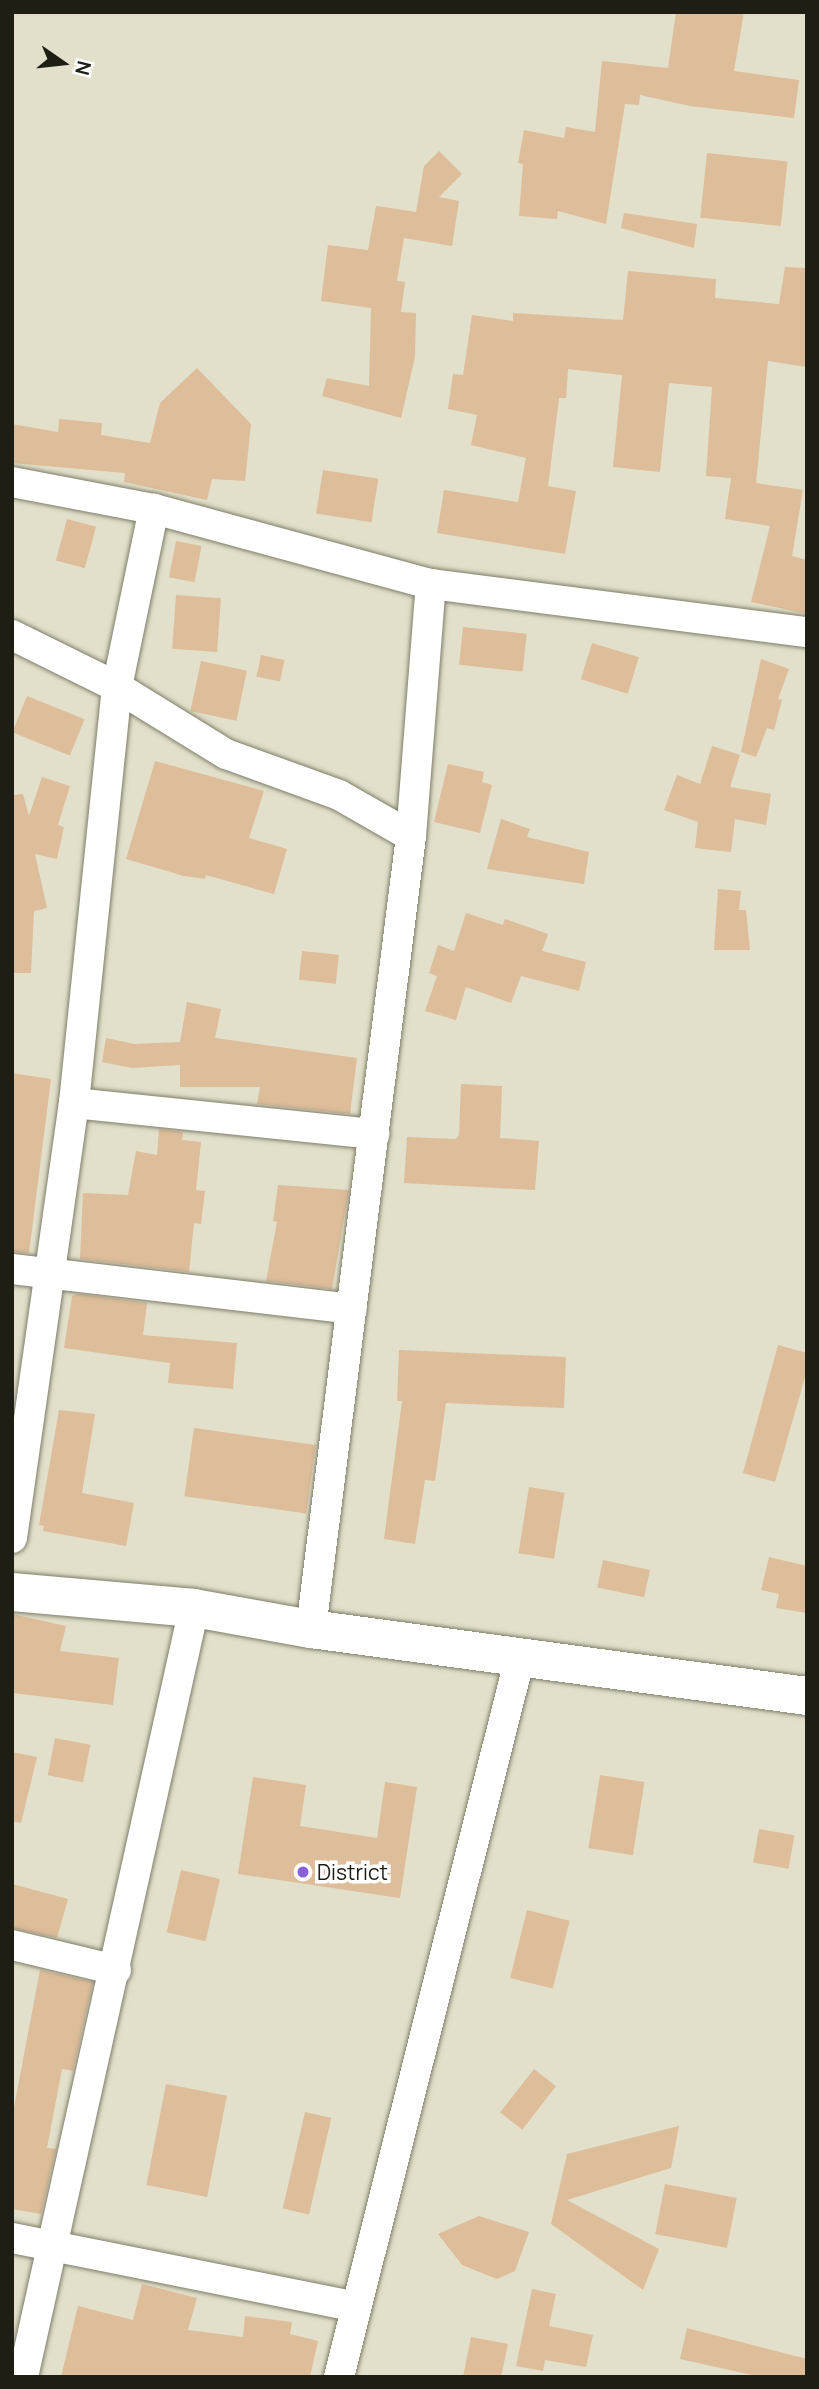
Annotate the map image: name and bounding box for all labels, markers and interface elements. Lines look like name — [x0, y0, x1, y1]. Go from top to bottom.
north arrow — [28, 28, 98, 98]
text: N — [69, 58, 98, 78]
place label: District — [317, 1859, 388, 1885]
marker: District — [295, 1864, 311, 1880]

